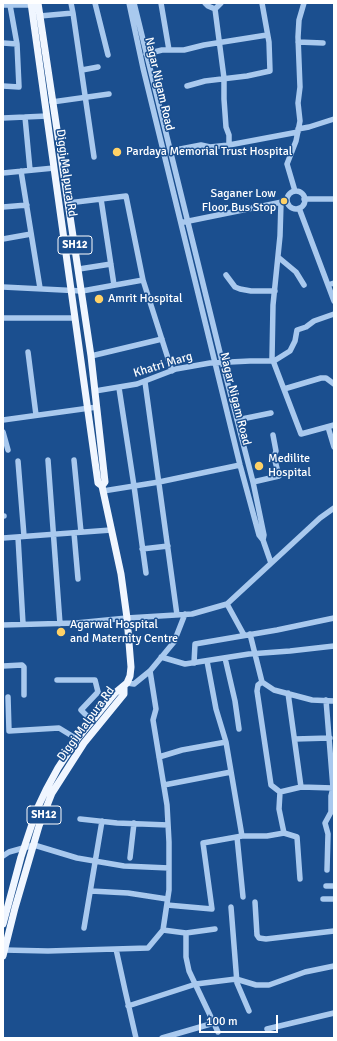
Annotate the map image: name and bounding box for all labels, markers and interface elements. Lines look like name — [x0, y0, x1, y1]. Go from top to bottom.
street label: Nagar Nigam Road — [141, 36, 177, 132]
street label: Diggi Malpura Rd — [53, 128, 79, 218]
place label: Pardaya Memorial Trust Hospital — [126, 145, 292, 159]
marker: Pardaya Memorial Trust Hospital — [111, 146, 123, 158]
place label: Saganer Low Floor Bus Stop — [202, 187, 276, 215]
marker: Saganer Low Floor Bus Stop — [279, 196, 289, 206]
road number: SH12 — [58, 236, 92, 254]
place label: Amrit Hospital — [108, 292, 182, 306]
marker: Amrit Hospital — [93, 293, 105, 305]
street label: Khatri Marg — [132, 349, 194, 381]
street label: Nagar Nigam Road — [216, 351, 254, 447]
place label: Medilite Hospital — [268, 452, 311, 480]
marker: Medilite Hospital — [253, 460, 265, 472]
place label: Agarwal Hospital and Maternity Centre — [70, 618, 178, 646]
marker: Agarwal Hospital and Maternity Centre — [55, 626, 67, 638]
street label: Diggi Malpura Rd — [54, 684, 118, 764]
road number: SH12 — [27, 806, 61, 824]
scale bar — [201, 1007, 280, 1033]
text: 100 m — [206, 1014, 238, 1029]

